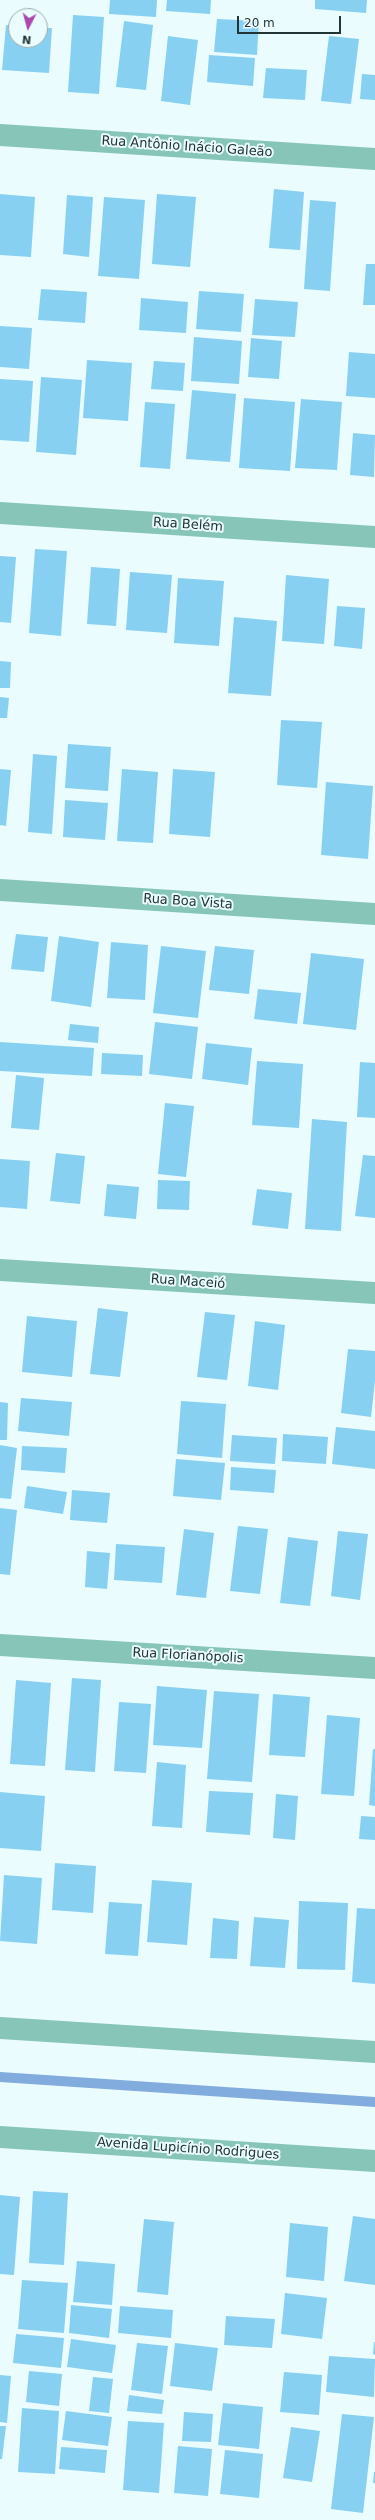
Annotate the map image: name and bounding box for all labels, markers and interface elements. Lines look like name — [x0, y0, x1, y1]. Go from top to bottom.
north arrow — [8, 8, 48, 48]
scale bar — [239, 8, 343, 34]
text: 20 m — [244, 16, 275, 30]
text: N — [22, 32, 32, 46]
street label: Rua Antônio Inácio Galeão — [101, 133, 273, 161]
street label: Rua Belém — [153, 515, 223, 535]
street label: Rua Boa Vista — [143, 891, 233, 913]
street label: Rua Maceió — [150, 1272, 226, 1292]
street label: Rua Florianópolis — [132, 1645, 244, 1667]
street label: Avenida Lupicínio Rodrigues — [96, 2135, 280, 2163]

